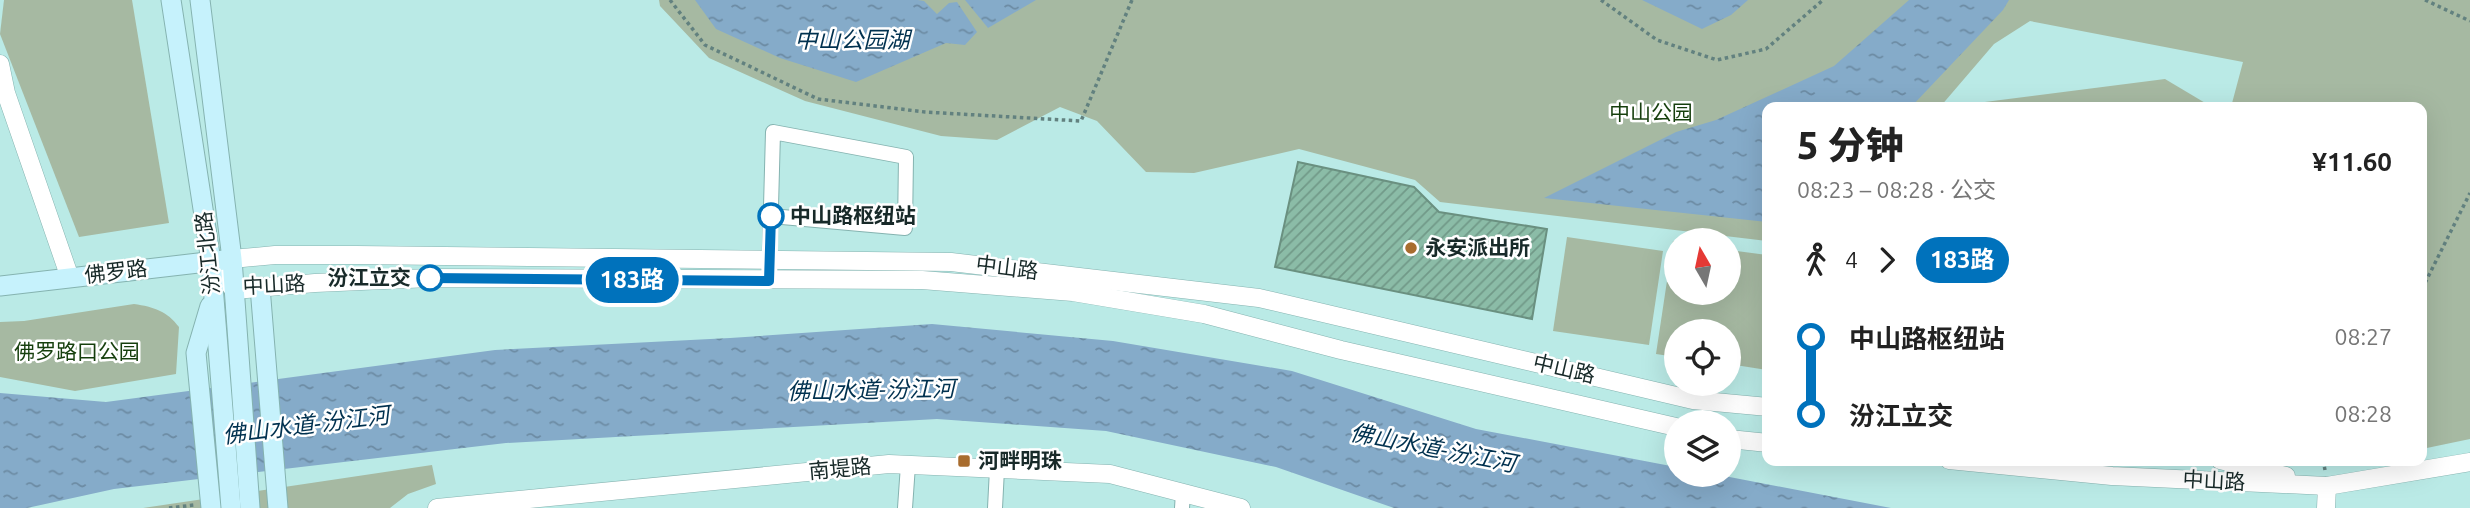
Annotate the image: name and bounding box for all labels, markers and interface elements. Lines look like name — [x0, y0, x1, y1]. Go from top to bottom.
water label: 中山公园湖 — [795, 27, 913, 52]
park label: 中山公园 — [1609, 100, 1693, 124]
text: 5 分钟 — [1797, 124, 1904, 166]
text: ¥11.60 — [2312, 147, 2392, 176]
text: 08:23 – 08:28 · 公交 — [1797, 177, 1996, 202]
marker: 中山路枢纽站 — [758, 203, 784, 229]
place label: 中山路枢纽站 — [790, 203, 916, 227]
street label: 汾江北路 — [191, 210, 223, 296]
north arrow — [1664, 228, 1741, 304]
map controls — [1664, 228, 1741, 487]
place label: 永安派出所 — [1425, 235, 1530, 259]
marker: 永安派出所 — [1403, 240, 1419, 256]
icon: walk — [1797, 241, 1835, 279]
icon: forward — [1868, 241, 1906, 279]
text: 183路 — [1930, 246, 1995, 273]
text: 4 — [1845, 247, 1858, 272]
street label: 中山路 — [974, 251, 1040, 283]
street label: 佛罗路 — [83, 255, 149, 287]
line badge: 183路 — [583, 257, 681, 303]
place label: 汾江立交 — [327, 265, 411, 289]
marker: 汾江立交 — [417, 265, 443, 291]
text: 183路 — [600, 266, 664, 293]
street label: 中山路 — [242, 270, 306, 298]
button: locate — [1664, 319, 1741, 396]
text: 中山路枢纽站 — [1849, 324, 2005, 353]
text: 08:27 — [2334, 324, 2392, 349]
park label: 佛罗路口公园 — [14, 339, 140, 363]
street label: 中山路 — [1531, 349, 1598, 387]
water label: 佛山水道-汾江河 — [787, 375, 959, 403]
water label: 佛山水道-汾江河 — [221, 401, 395, 447]
text: 汾江立交 — [1849, 401, 1953, 430]
text: 08:28 — [2334, 401, 2392, 426]
button: layers — [1664, 410, 1741, 487]
water label: 佛山水道-汾江河 — [1348, 419, 1522, 477]
place label: 河畔明珠 — [978, 448, 1062, 472]
street label: 南堤路 — [807, 453, 872, 483]
marker: 河畔明珠 — [956, 453, 972, 469]
street label: 中山路 — [2182, 466, 2246, 494]

